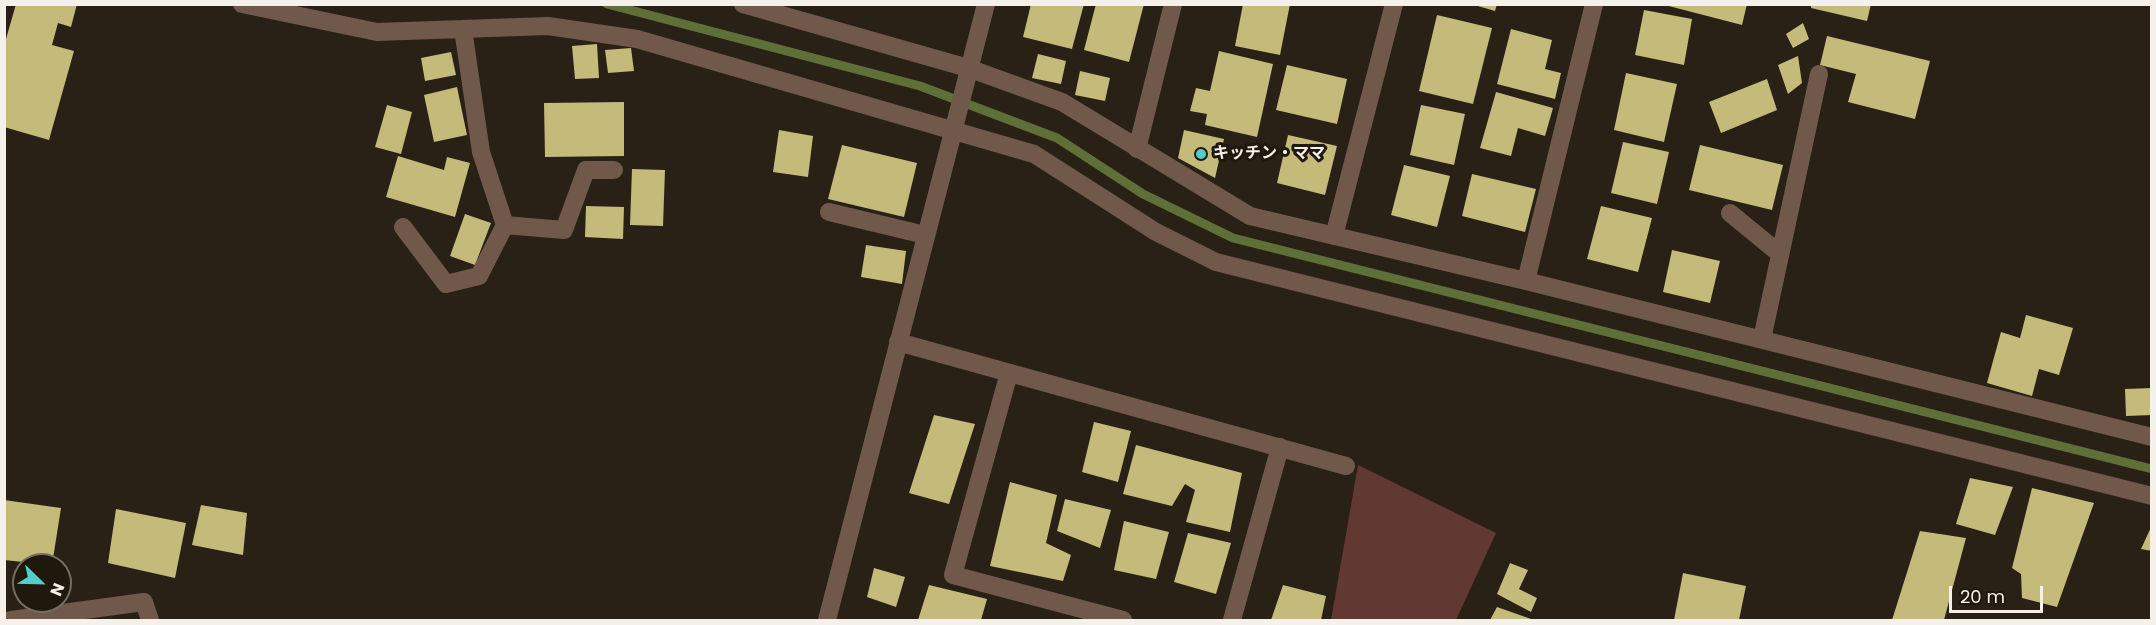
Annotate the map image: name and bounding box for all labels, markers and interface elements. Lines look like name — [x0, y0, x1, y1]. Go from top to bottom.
place label: キッチン・ママ — [1213, 144, 1325, 164]
marker: キッチン・ママ — [1194, 147, 1208, 161]
north arrow — [12, 553, 72, 613]
scale bar — [1952, 574, 2046, 612]
text: N — [44, 579, 70, 599]
text: 20 m — [1960, 584, 2005, 609]

